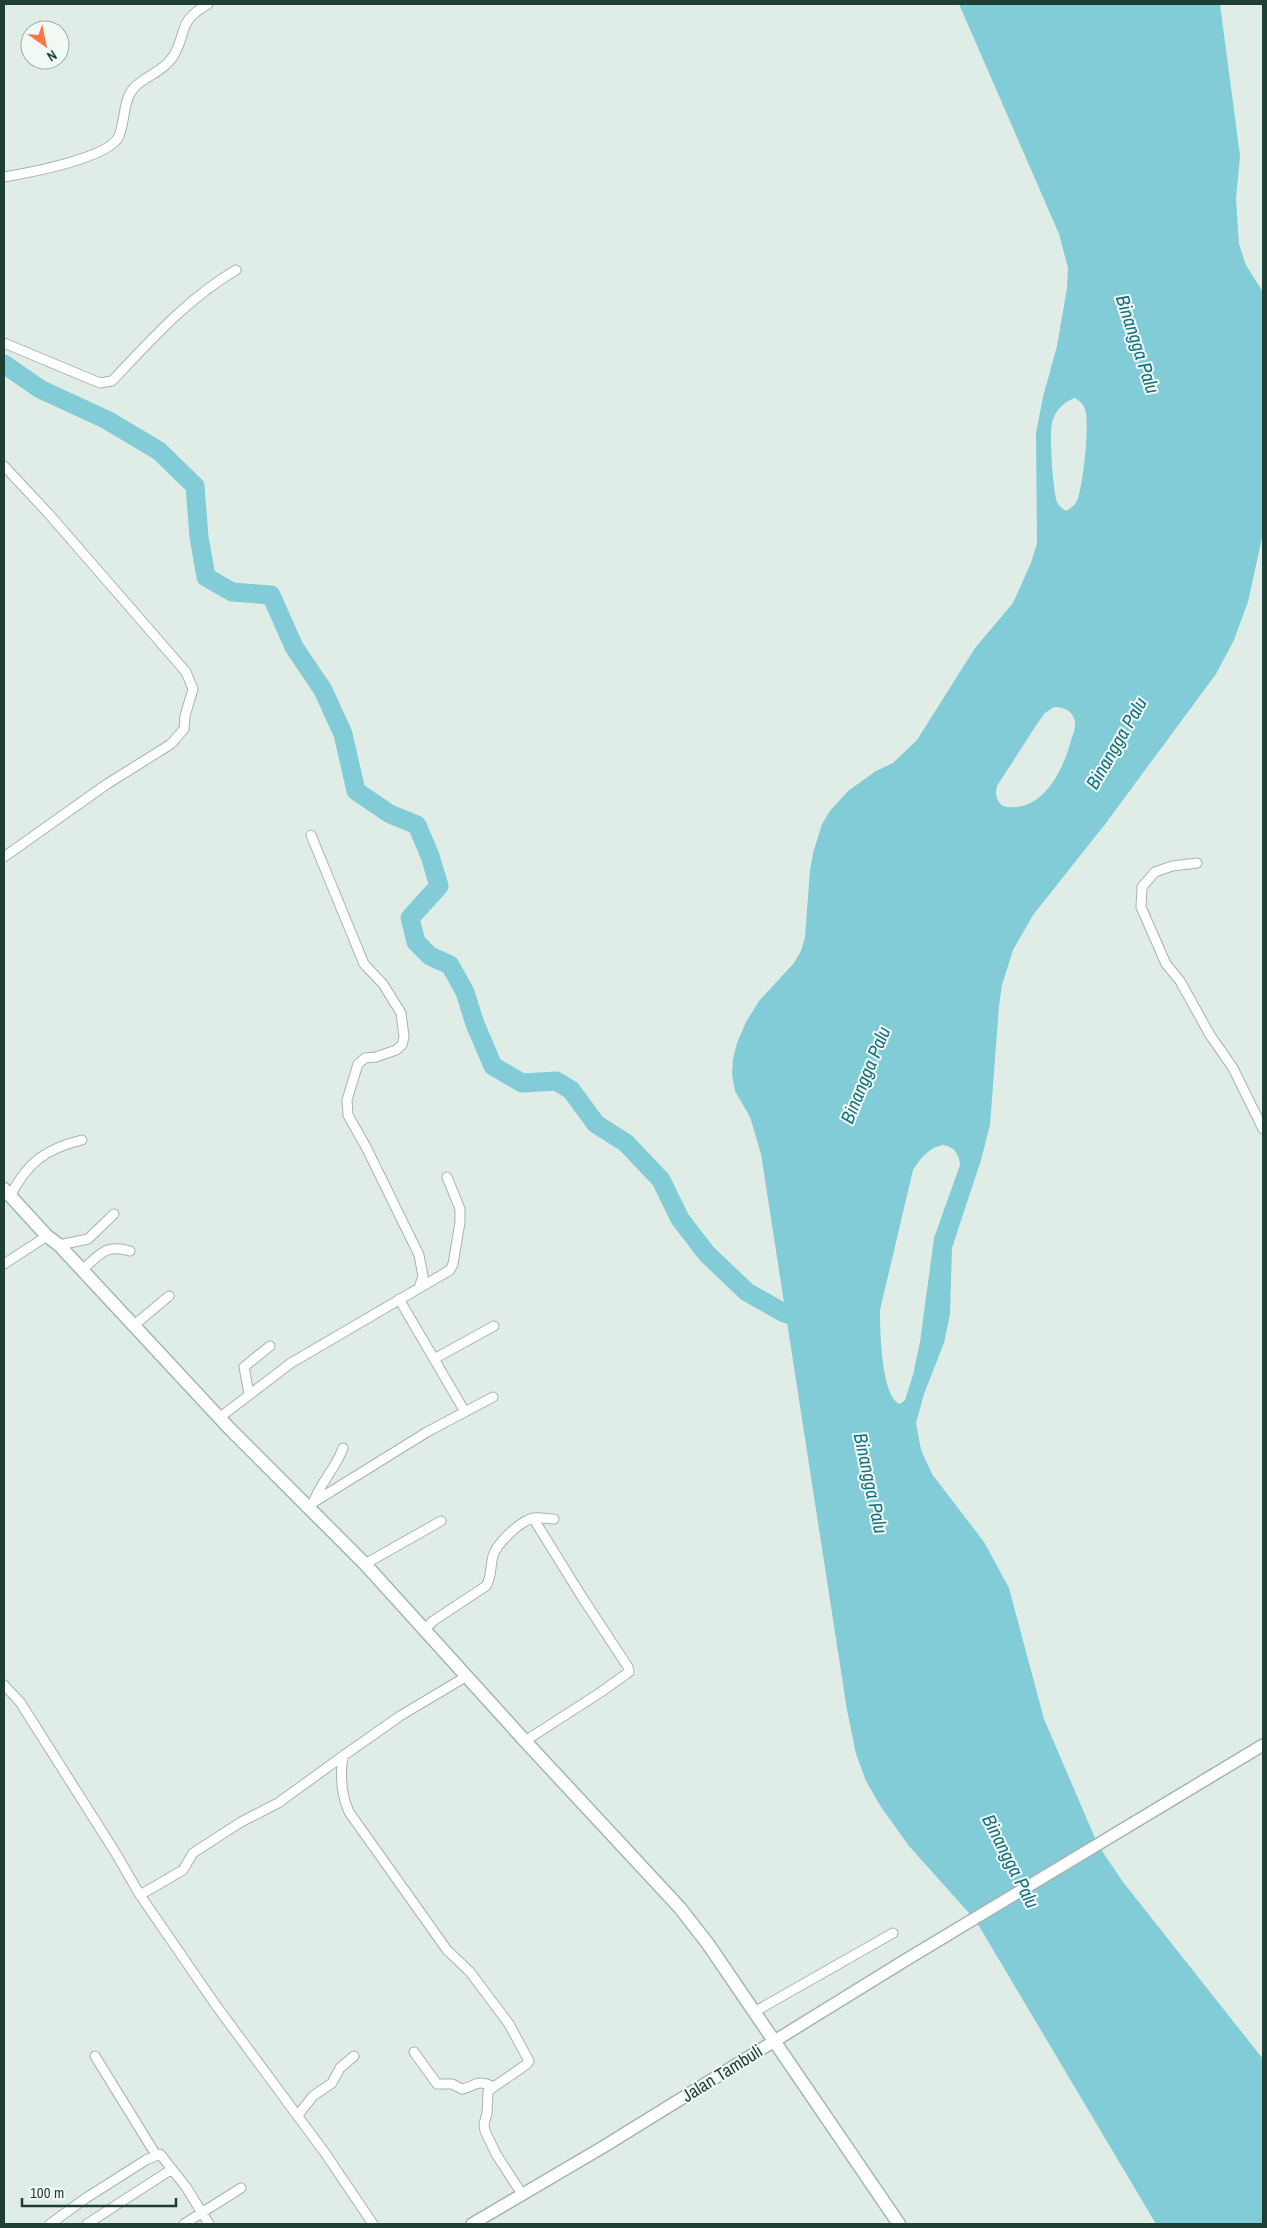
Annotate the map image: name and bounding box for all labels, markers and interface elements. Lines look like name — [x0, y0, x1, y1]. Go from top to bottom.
north arrow — [20, 20, 70, 70]
text: N — [44, 46, 60, 66]
water label: Binangga Palu — [1110, 291, 1166, 397]
water label: Binangga Palu — [1079, 692, 1153, 794]
water label: Binangga Palu — [834, 1022, 896, 1127]
water label: Binangga Palu — [848, 1430, 894, 1536]
water label: Binangga Palu — [976, 1810, 1046, 1913]
street label: Jalan Tambuli — [677, 2038, 767, 2108]
scale bar — [22, 2176, 176, 2208]
text: 100 m — [30, 2182, 64, 2203]

